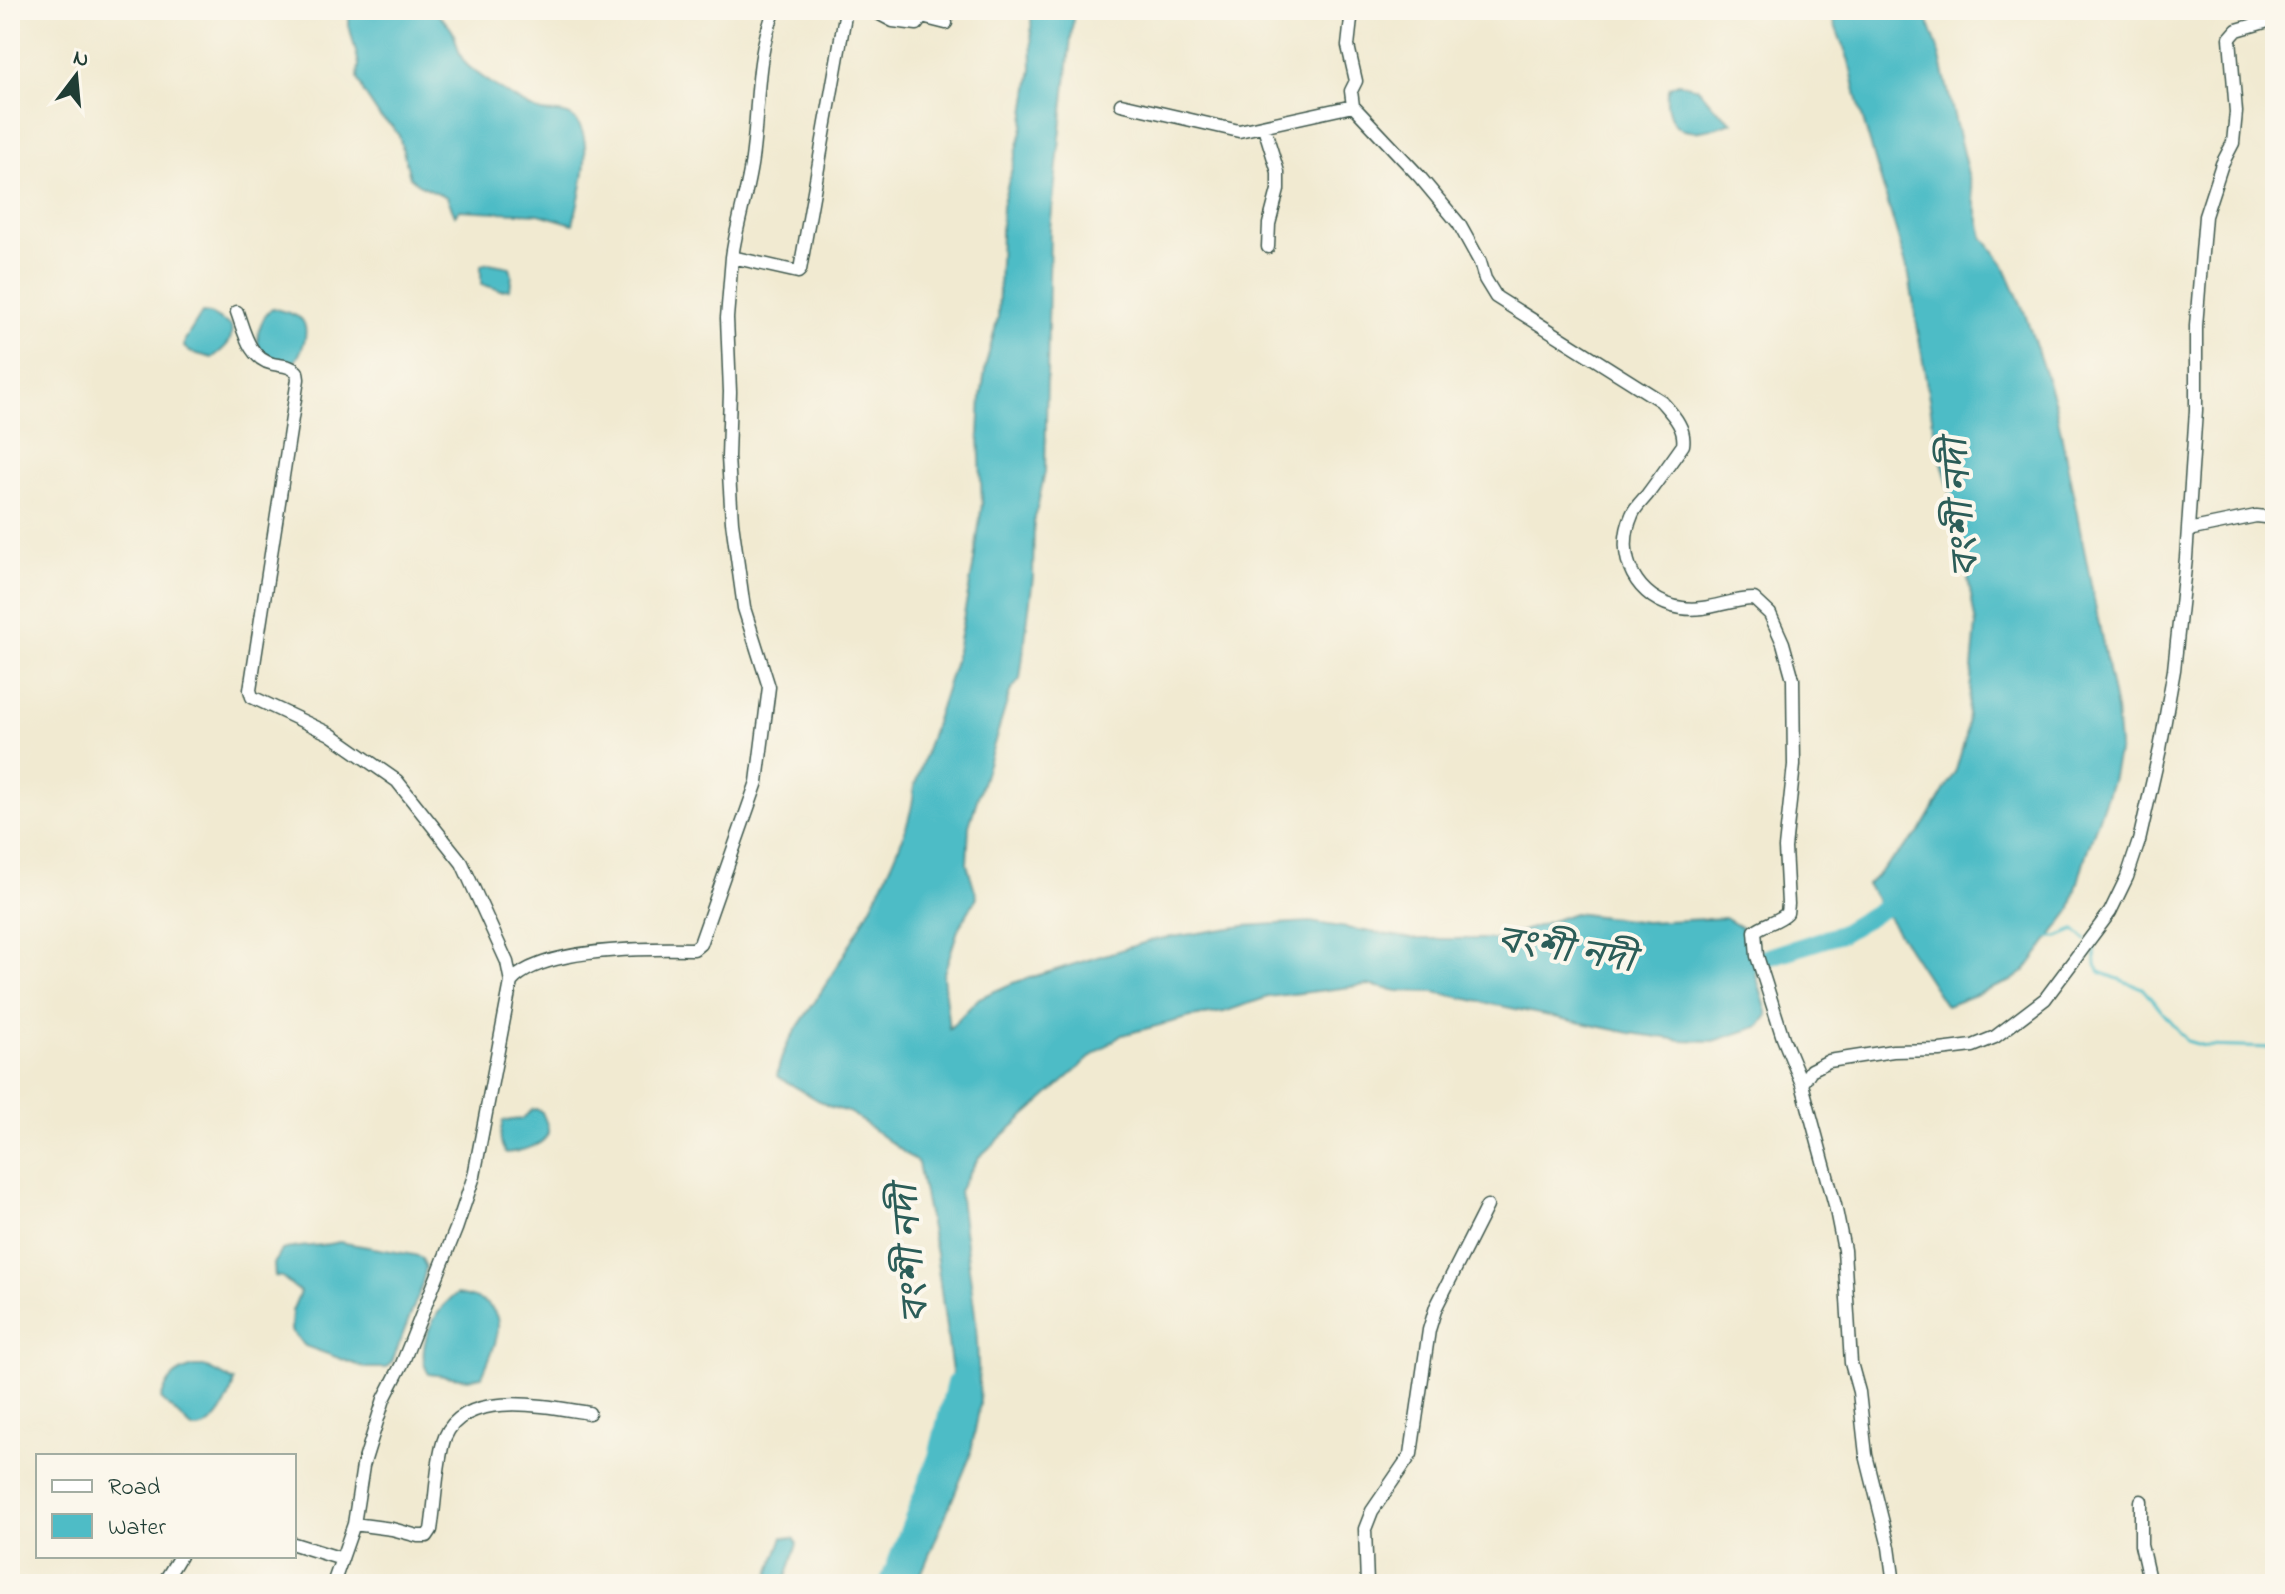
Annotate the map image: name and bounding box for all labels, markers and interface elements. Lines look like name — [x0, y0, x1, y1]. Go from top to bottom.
north arrow — [36, 36, 116, 116]
text: N — [69, 42, 92, 77]
water label: বংশী নদী — [1928, 429, 1997, 579]
water label: বংশী নদী — [1492, 913, 1645, 992]
water label: বংশী নদী — [878, 1175, 947, 1325]
legend — [36, 1454, 296, 1558]
text: Road — [108, 1471, 161, 1506]
text: Water — [108, 1511, 166, 1546]

